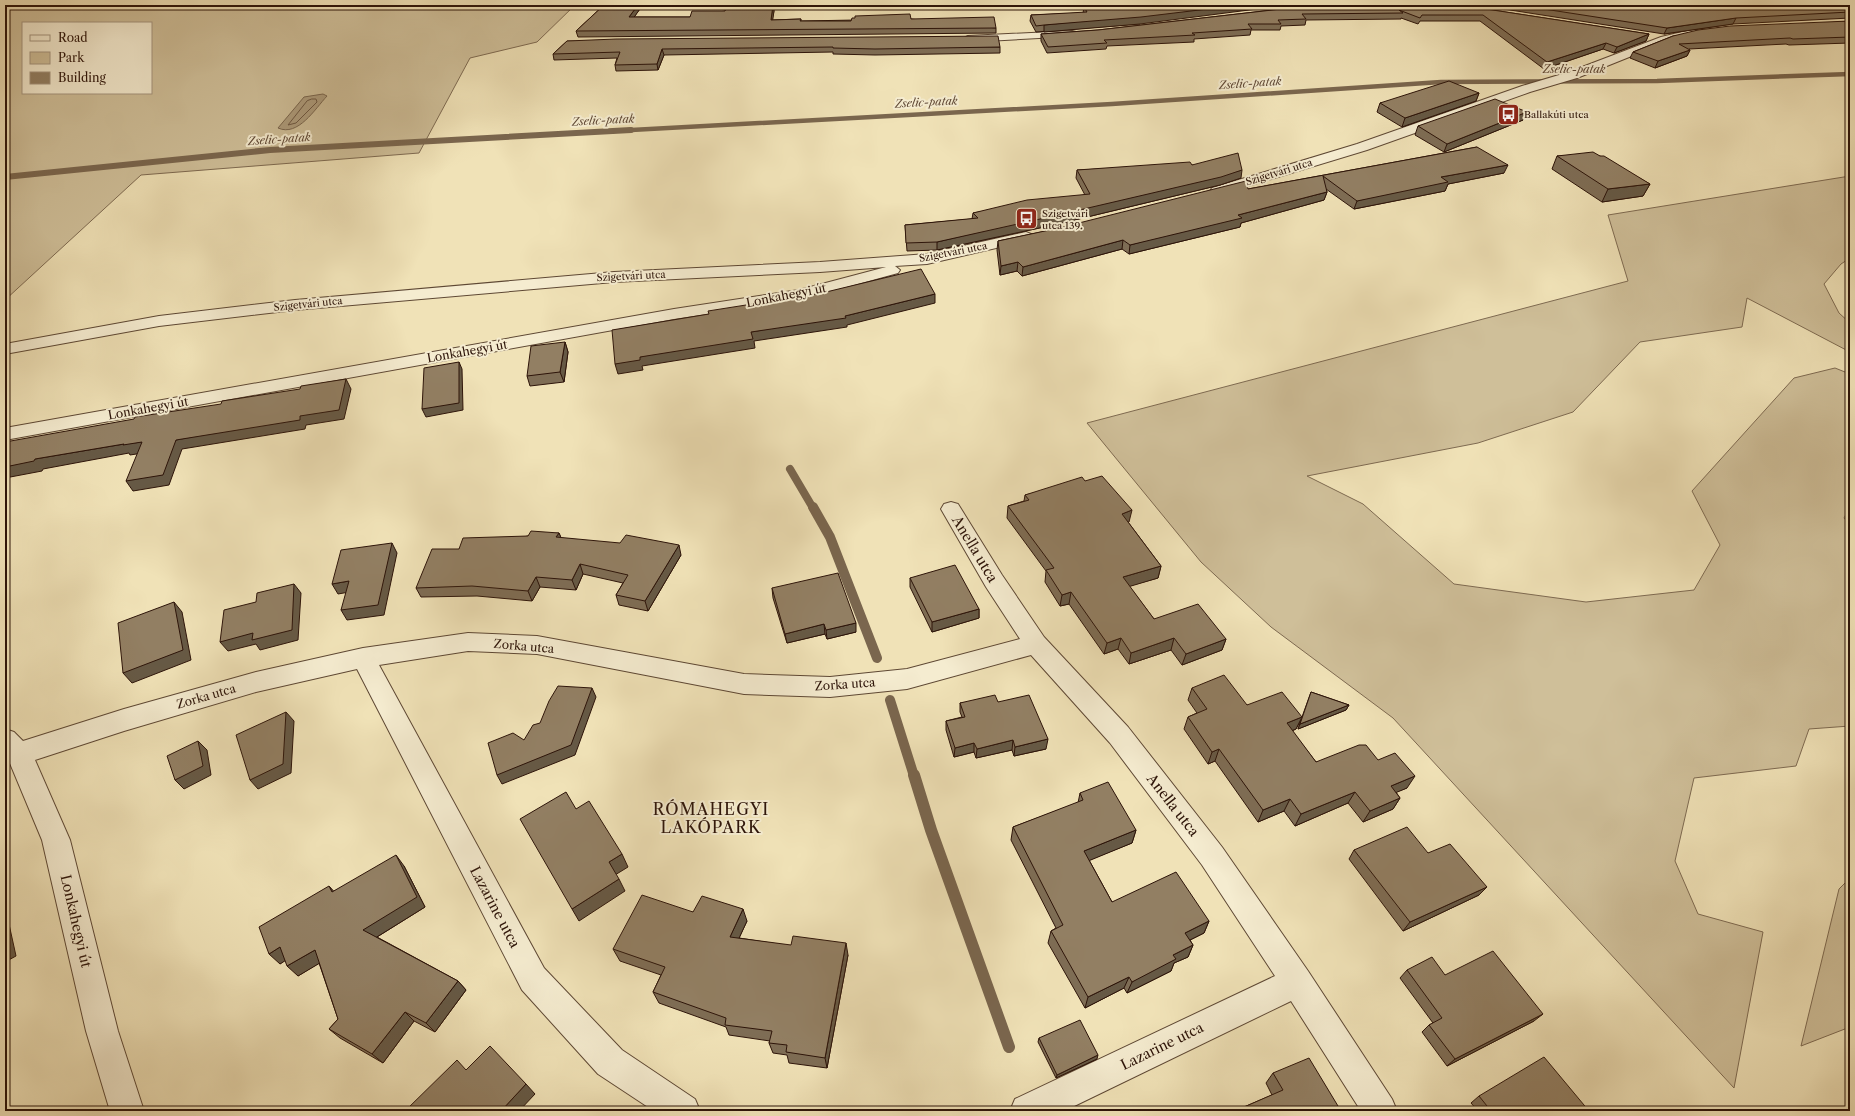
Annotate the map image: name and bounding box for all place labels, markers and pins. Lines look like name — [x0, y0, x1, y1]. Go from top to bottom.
bus stop icon: Ballakúti utca — [1495, 101, 1521, 127]
place label: Ballakúti utca — [1524, 108, 1589, 121]
bus stop icon: Szigetvári utca 139. — [1014, 206, 1040, 232]
place label: Szigetvári utca 139. — [1042, 207, 1088, 232]

